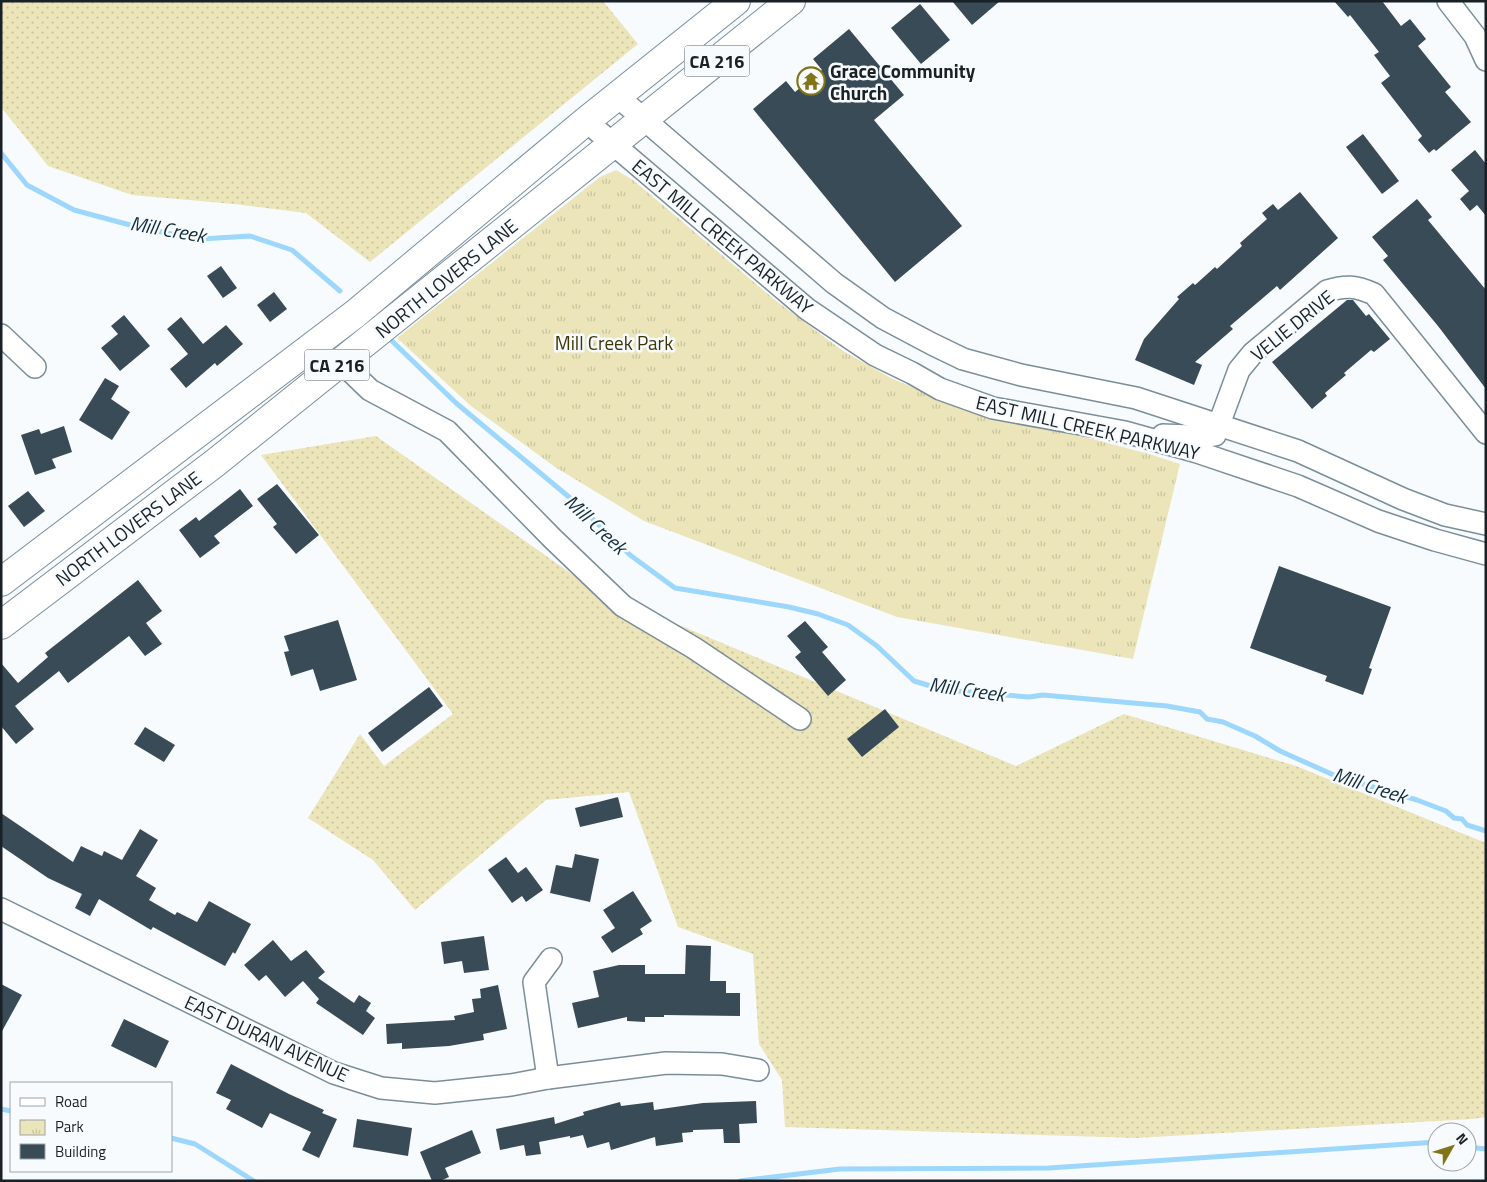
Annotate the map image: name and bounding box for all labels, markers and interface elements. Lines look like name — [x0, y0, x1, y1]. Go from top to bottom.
road number: CA 216 — [684, 46, 750, 76]
place label: Grace Community Church — [830, 56, 976, 107]
temple icon: Grace Community Church — [796, 66, 826, 96]
street label: EAST MILL CREEK PARKWAY — [626, 151, 821, 321]
water label: Mill Creek — [128, 207, 210, 251]
street label: NORTH LOVERS LANE — [368, 211, 524, 345]
street label: VELIE DRIVE — [1244, 282, 1340, 368]
park label: Mill Creek Park — [555, 328, 673, 357]
road number: CA 216 — [304, 350, 370, 380]
street label: EAST MILL CREEK PARKWAY — [973, 387, 1203, 467]
street label: NORTH LOVERS LANE — [49, 463, 207, 593]
water label: Mill Creek — [558, 487, 636, 563]
water label: Mill Creek — [927, 668, 1009, 710]
water label: Mill Creek — [1329, 758, 1413, 812]
street label: EAST DURAN AVENUE — [180, 987, 354, 1089]
legend — [10, 1082, 172, 1172]
text: Road — [55, 1090, 87, 1113]
text: Park — [55, 1115, 84, 1138]
north arrow — [1427, 1122, 1477, 1172]
text: N — [1451, 1128, 1474, 1149]
text: Building — [55, 1140, 106, 1163]

